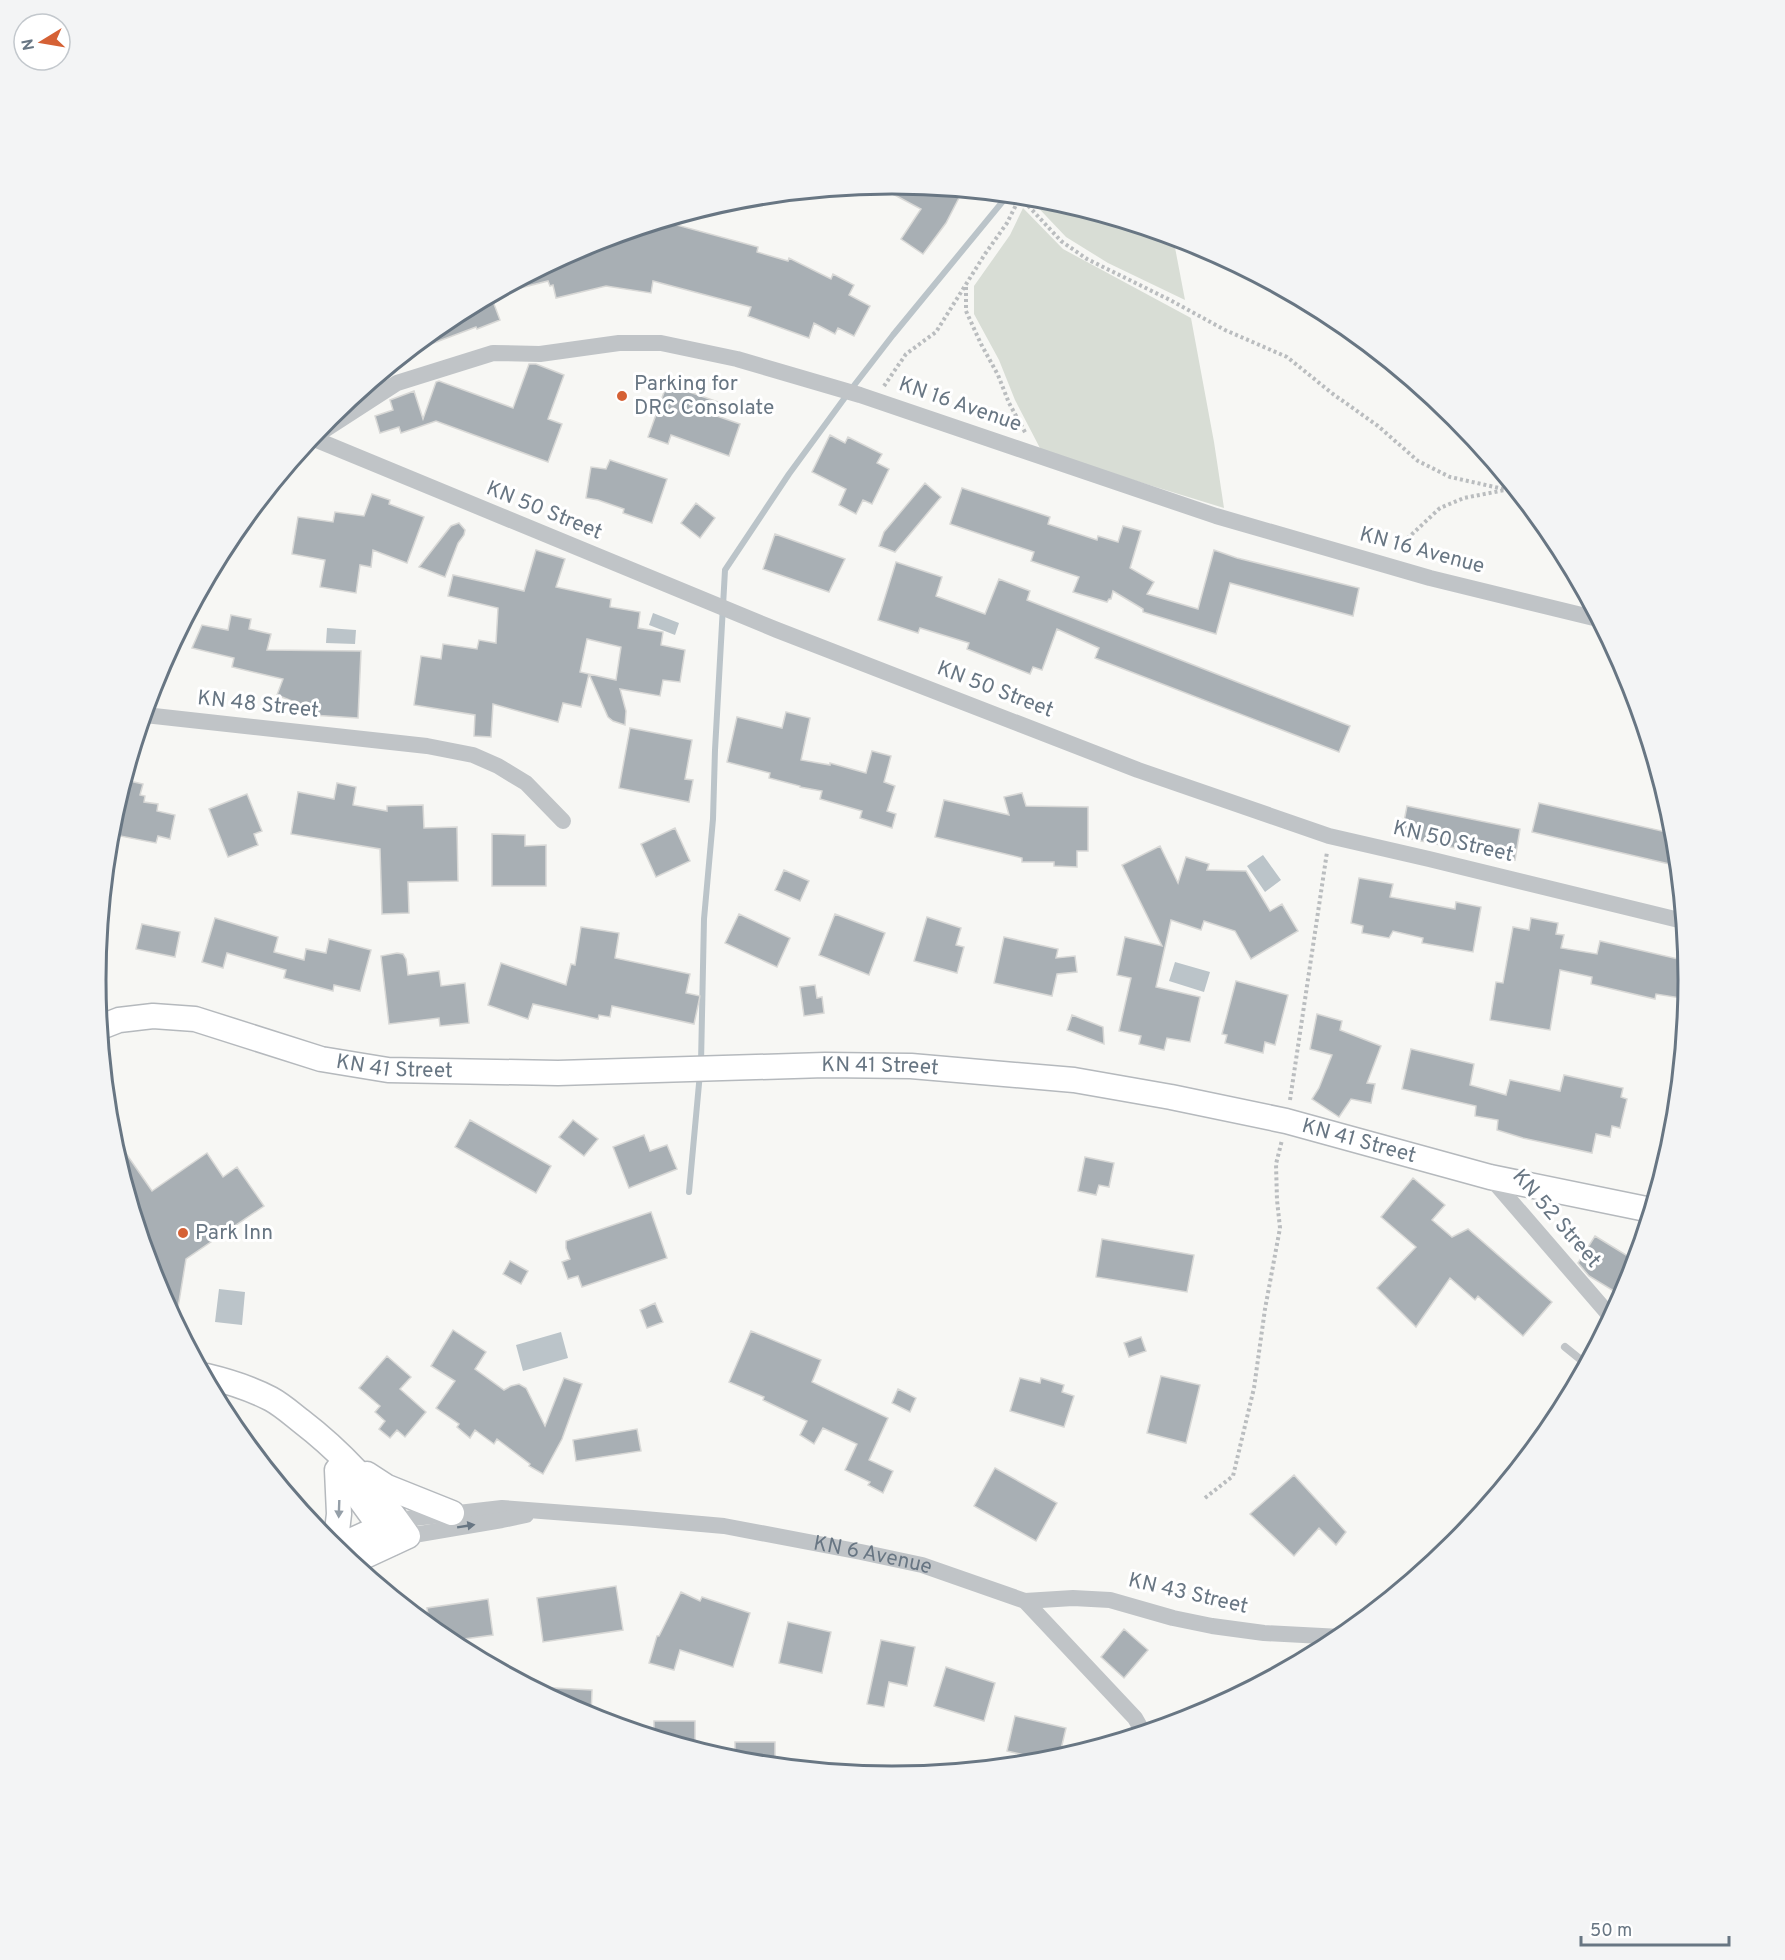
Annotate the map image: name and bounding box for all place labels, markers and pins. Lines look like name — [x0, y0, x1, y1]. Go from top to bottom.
place label: Parking for DRC Consolate — [634, 371, 774, 422]
marker: Parking for DRC Consolate — [615, 389, 629, 403]
place label: Park Inn — [195, 1220, 273, 1247]
marker: Park Inn — [176, 1226, 190, 1240]

